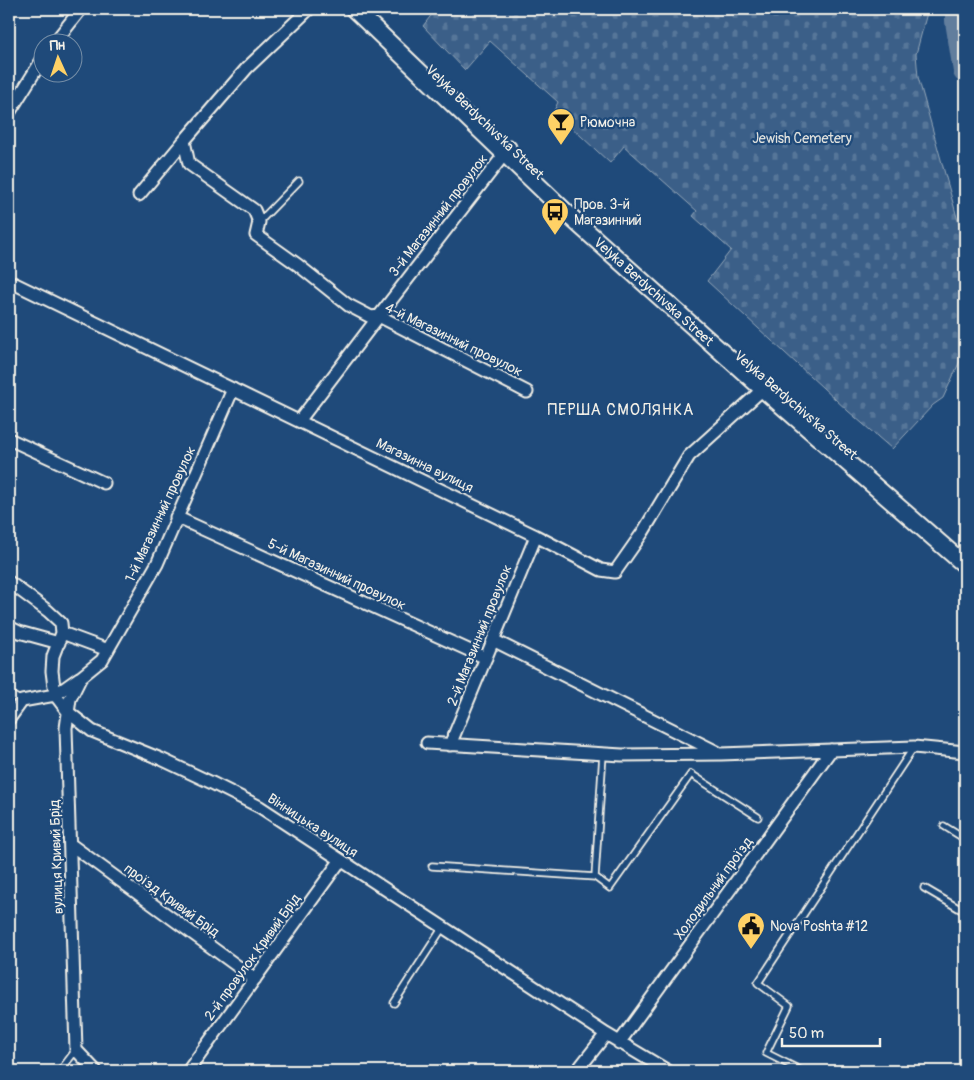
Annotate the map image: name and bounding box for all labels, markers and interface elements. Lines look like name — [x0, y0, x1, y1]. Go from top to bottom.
north arrow — [32, 32, 82, 82]
text: Пн — [49, 37, 65, 54]
street label: Velyka Berdychivs'ka Street — [422, 61, 548, 184]
bar icon: Рюмочна — [546, 107, 576, 146]
place label: Рюмочна — [580, 114, 635, 131]
park label: Jewish Cemetery — [752, 130, 852, 147]
street label: 3-й Магазинний провулок — [385, 151, 491, 280]
place label: Пров. 3-й Магазинний — [574, 196, 642, 229]
bus stop icon: Пров. 3-й Магазинний — [540, 197, 570, 236]
street label: Velyka Berdychivska Street — [590, 234, 717, 350]
street label: 4-й Магазинний провулок — [382, 299, 525, 380]
street label: Velyka Berdychivs'ka Street — [731, 347, 861, 464]
district label: ПЕРША СМОЛЯНКА — [548, 400, 694, 420]
street label: Магазинна вулиця — [373, 435, 476, 496]
street label: 1-й Магазинний провулок — [121, 443, 199, 585]
street label: 5-й Магазинний провулок — [265, 535, 409, 614]
street label: 2-й Магазинний провулок — [443, 562, 516, 708]
street label: Вінницька вулиця — [264, 790, 361, 861]
street label: вулиця Кривий Брід — [46, 799, 67, 915]
street label: Холодильний проїзд — [671, 833, 757, 943]
street label: проїзд Кривий Брід — [121, 860, 223, 941]
street label: 2-й провулок Кривий Брід — [201, 890, 304, 1024]
public building icon: Nova Poshta #12 — [736, 911, 766, 950]
place label: Nova Poshta #12 — [770, 918, 868, 935]
scale bar — [782, 1015, 879, 1047]
text: 50 m — [789, 1024, 824, 1043]

